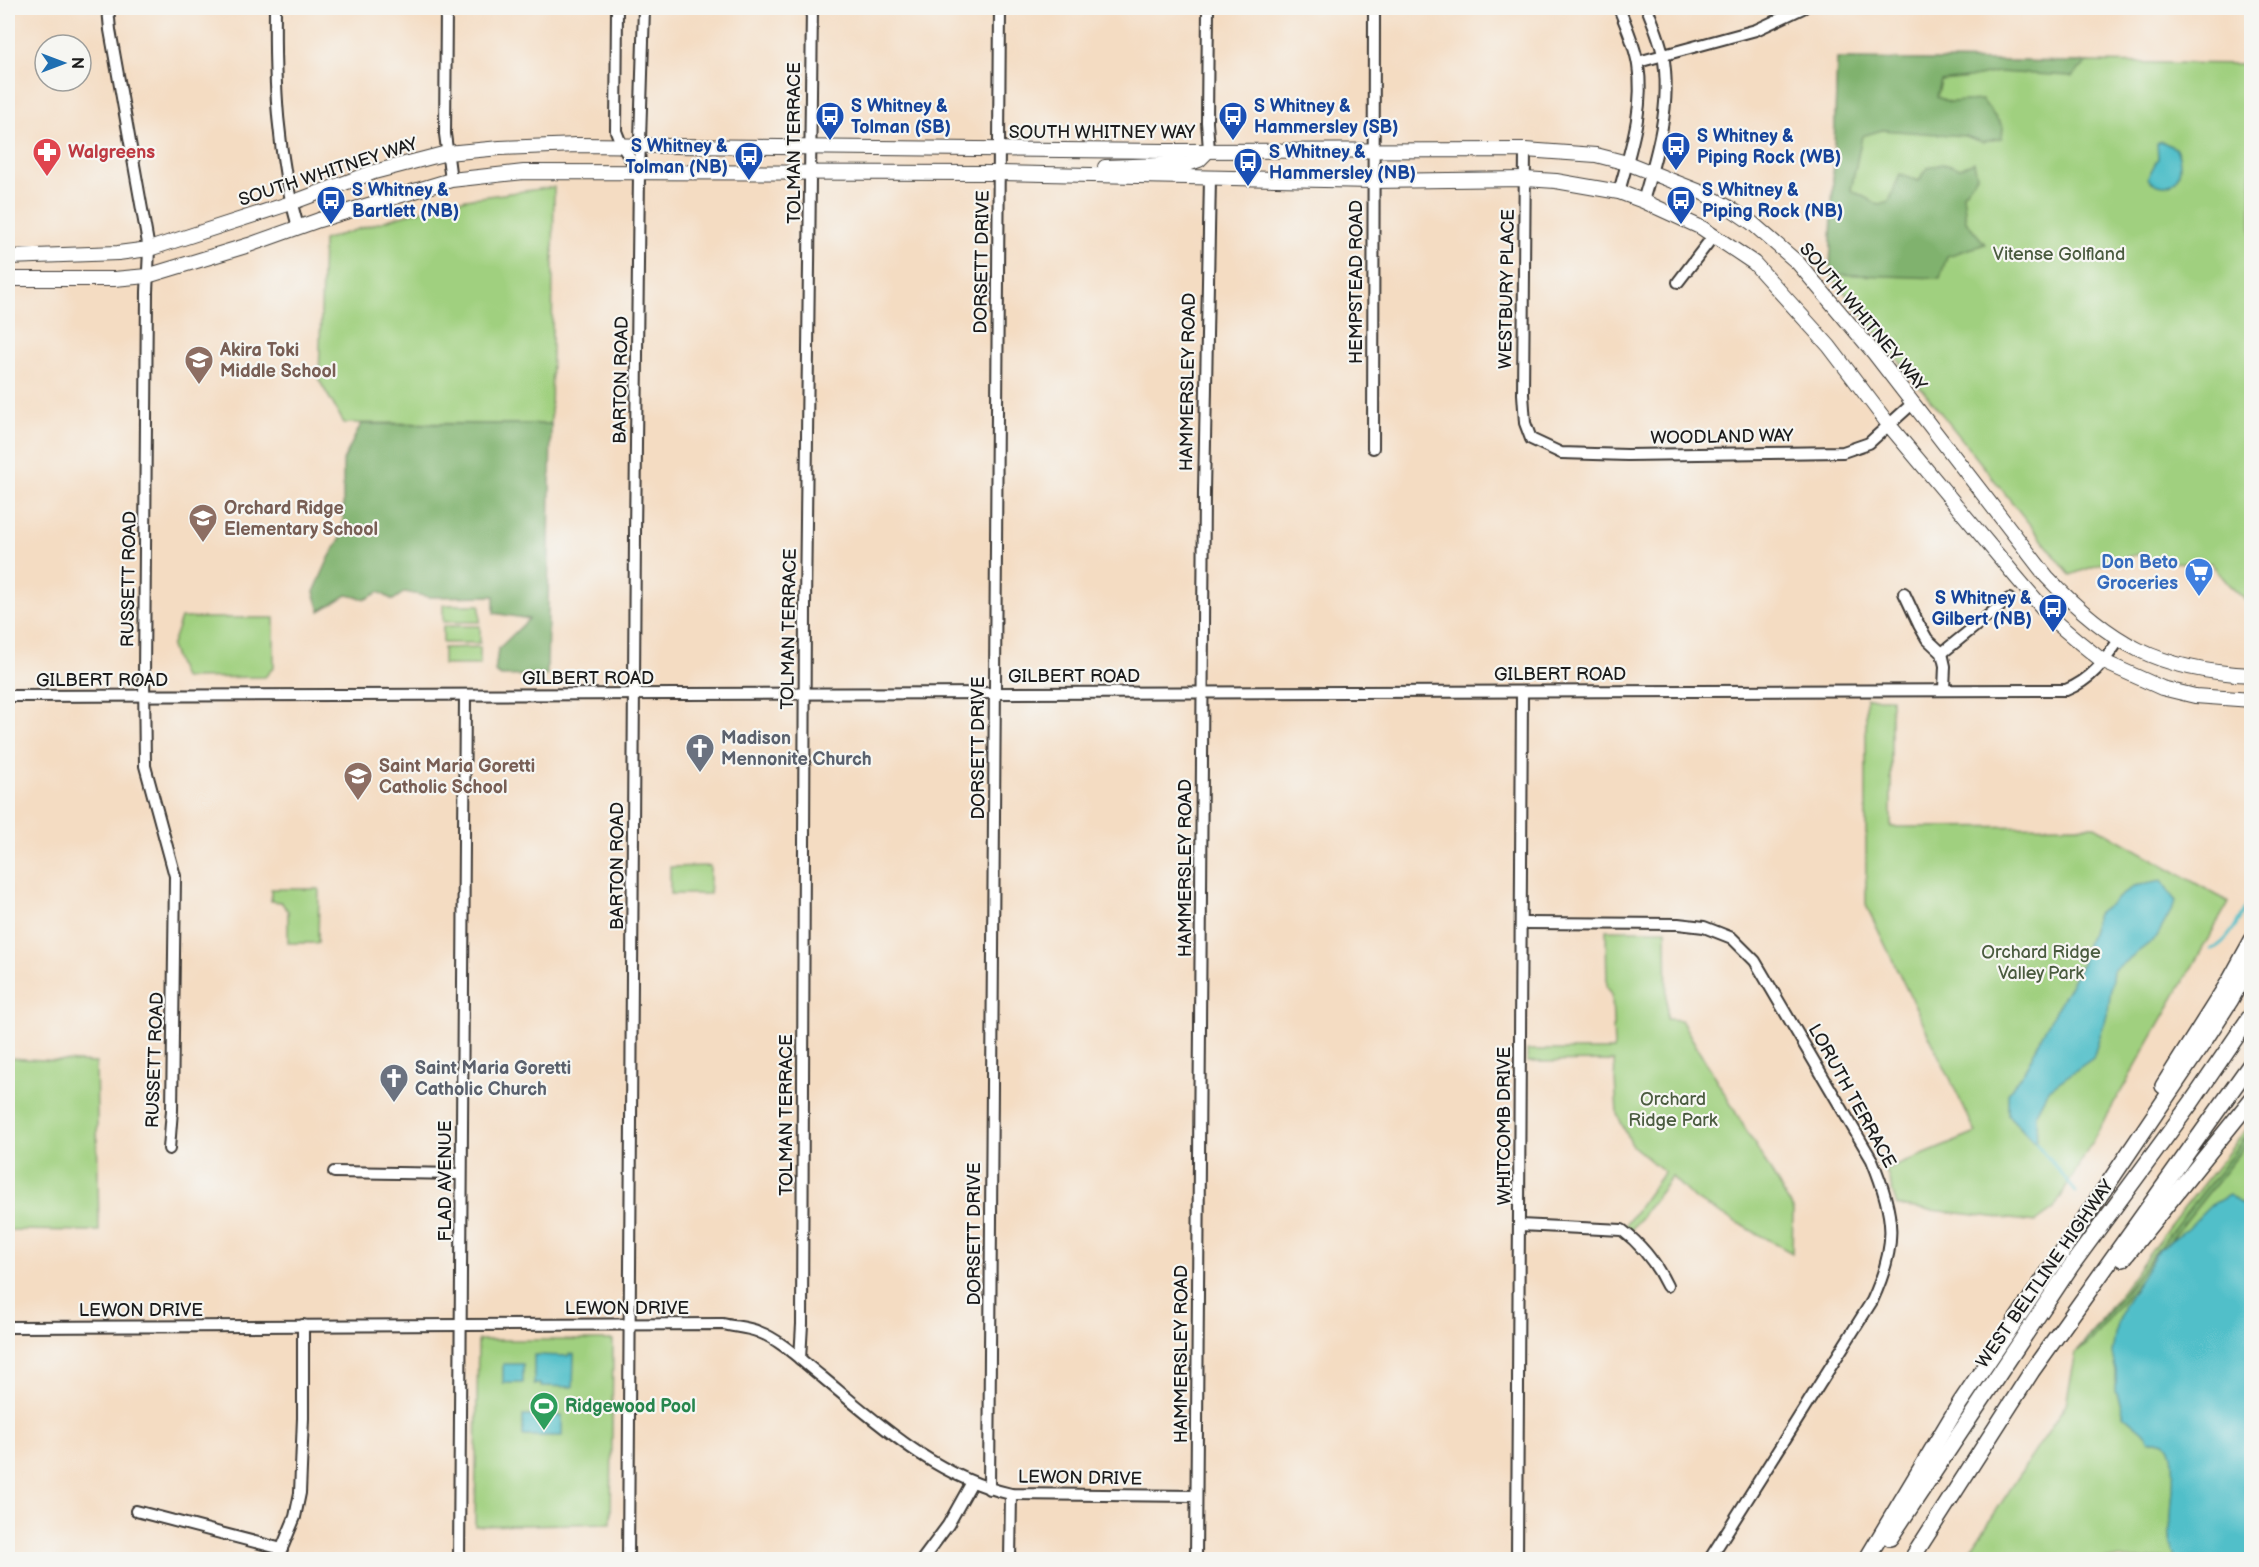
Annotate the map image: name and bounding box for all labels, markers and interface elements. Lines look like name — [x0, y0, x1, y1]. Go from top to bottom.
north arrow — [33, 33, 93, 93]
text: N — [67, 57, 86, 69]
street label: TOLMAN TERRACE — [784, 62, 805, 224]
place label: S Whitney & Tolman (SB) — [851, 96, 951, 138]
place label: S Whitney & Hammersley (SB) — [1254, 96, 1399, 138]
bus stop icon: S Whitney & Tolman (SB) — [814, 100, 846, 142]
bus stop icon: S Whitney & Hammersley (SB) — [1217, 100, 1249, 142]
street label: SOUTH WHITNEY WAY — [1009, 122, 1196, 143]
place label: S Whitney & Piping Rock (WB) — [1697, 126, 1841, 168]
bus stop icon: S Whitney & Piping Rock (WB) — [1660, 130, 1692, 172]
street label: SOUTH WHITNEY WAY — [236, 133, 420, 211]
pharmacy icon: Walgreens — [31, 136, 63, 178]
place label: S Whitney & Tolman (NB) — [625, 136, 728, 178]
bus stop icon: S Whitney & Tolman (NB) — [733, 140, 765, 182]
place label: Walgreens — [68, 142, 155, 163]
place label: S Whitney & Hammersley (NB) — [1269, 142, 1416, 184]
bus stop icon: S Whitney & Hammersley (NB) — [1232, 146, 1264, 188]
place label: S Whitney & Bartlett (NB) — [352, 180, 459, 222]
place label: S Whitney & Piping Rock (NB) — [1702, 180, 1843, 222]
bus stop icon: S Whitney & Bartlett (NB) — [315, 184, 347, 226]
bus stop icon: S Whitney & Piping Rock (NB) — [1665, 184, 1697, 226]
street label: DORSETT DRIVE — [970, 190, 994, 334]
street label: HEMPSTEAD ROAD — [1346, 200, 1367, 364]
street label: WESTBURY PLACE — [1495, 209, 1519, 369]
street label: SOUTH WHITNEY WAY — [1795, 239, 1931, 396]
park label: Vitense Golfland — [1993, 244, 2125, 265]
street label: HAMMERSLEY ROAD — [1176, 293, 1200, 471]
street label: BARTON ROAD — [609, 316, 633, 444]
place label: Akira Toki Middle School — [219, 340, 336, 382]
school or university icon: Akira Toki Middle School — [183, 344, 215, 386]
street label: WOODLAND WAY — [1650, 425, 1794, 449]
place label: Orchard Ridge Elementary School — [224, 498, 378, 540]
school or university icon: Orchard Ridge Elementary School — [187, 502, 219, 544]
street label: RUSSETT ROAD — [117, 511, 141, 647]
street label: TOLMAN TERRACE — [777, 548, 801, 710]
place label: Don Beto Groceries — [2097, 552, 2178, 594]
supermarket icon: Don Beto Groceries — [2183, 556, 2215, 598]
place label: S Whitney & Gilbert (NB) — [1932, 588, 2032, 630]
bus stop icon: S Whitney & Gilbert (NB) — [2037, 592, 2069, 634]
street label: GILBERT ROAD — [1494, 664, 1626, 685]
street label: GILBERT ROAD — [1008, 666, 1140, 687]
street label: GILBERT ROAD — [522, 668, 654, 689]
street label: GILBERT ROAD — [36, 670, 168, 691]
street label: DORSETT DRIVE — [968, 676, 989, 820]
place label: Madison Mennonite Church — [721, 728, 872, 770]
church icon: Madison Mennonite Church — [684, 732, 716, 774]
place label: Saint Maria Goretti Catholic School — [379, 756, 535, 798]
school or university icon: Saint Maria Goretti Catholic School — [342, 760, 374, 802]
street label: HAMMERSLEY ROAD — [1175, 779, 1196, 957]
street label: BARTON ROAD — [607, 802, 628, 930]
park label: Orchard Ridge Valley Park — [1981, 942, 2101, 984]
street label: RUSSETT ROAD — [142, 992, 168, 1128]
street label: LORUTH TERRACE — [1804, 1020, 1900, 1172]
street label: TOLMAN TERRACE — [776, 1034, 797, 1196]
street label: WHITCOMB DRIVE — [1494, 1047, 1515, 1205]
place label: Saint Maria Goretti Catholic Church — [415, 1058, 571, 1100]
church icon: Saint Maria Goretti Catholic Church — [378, 1062, 410, 1104]
park label: Orchard Ridge Park — [1628, 1089, 1718, 1131]
street label: FLAD AVENUE — [435, 1120, 456, 1242]
street label: DORSETT DRIVE — [964, 1162, 985, 1306]
street label: WEST BELTLINE HIGHWAY — [1972, 1175, 2118, 1372]
street label: HAMMERSLEY ROAD — [1171, 1265, 1192, 1443]
street label: LEWON DRIVE — [565, 1298, 689, 1319]
street label: LEWON DRIVE — [79, 1300, 203, 1321]
sports icon: Ridgewood Pool — [528, 1390, 560, 1432]
place label: Ridgewood Pool — [565, 1396, 696, 1417]
street label: LEWON DRIVE — [1018, 1466, 1143, 1490]

